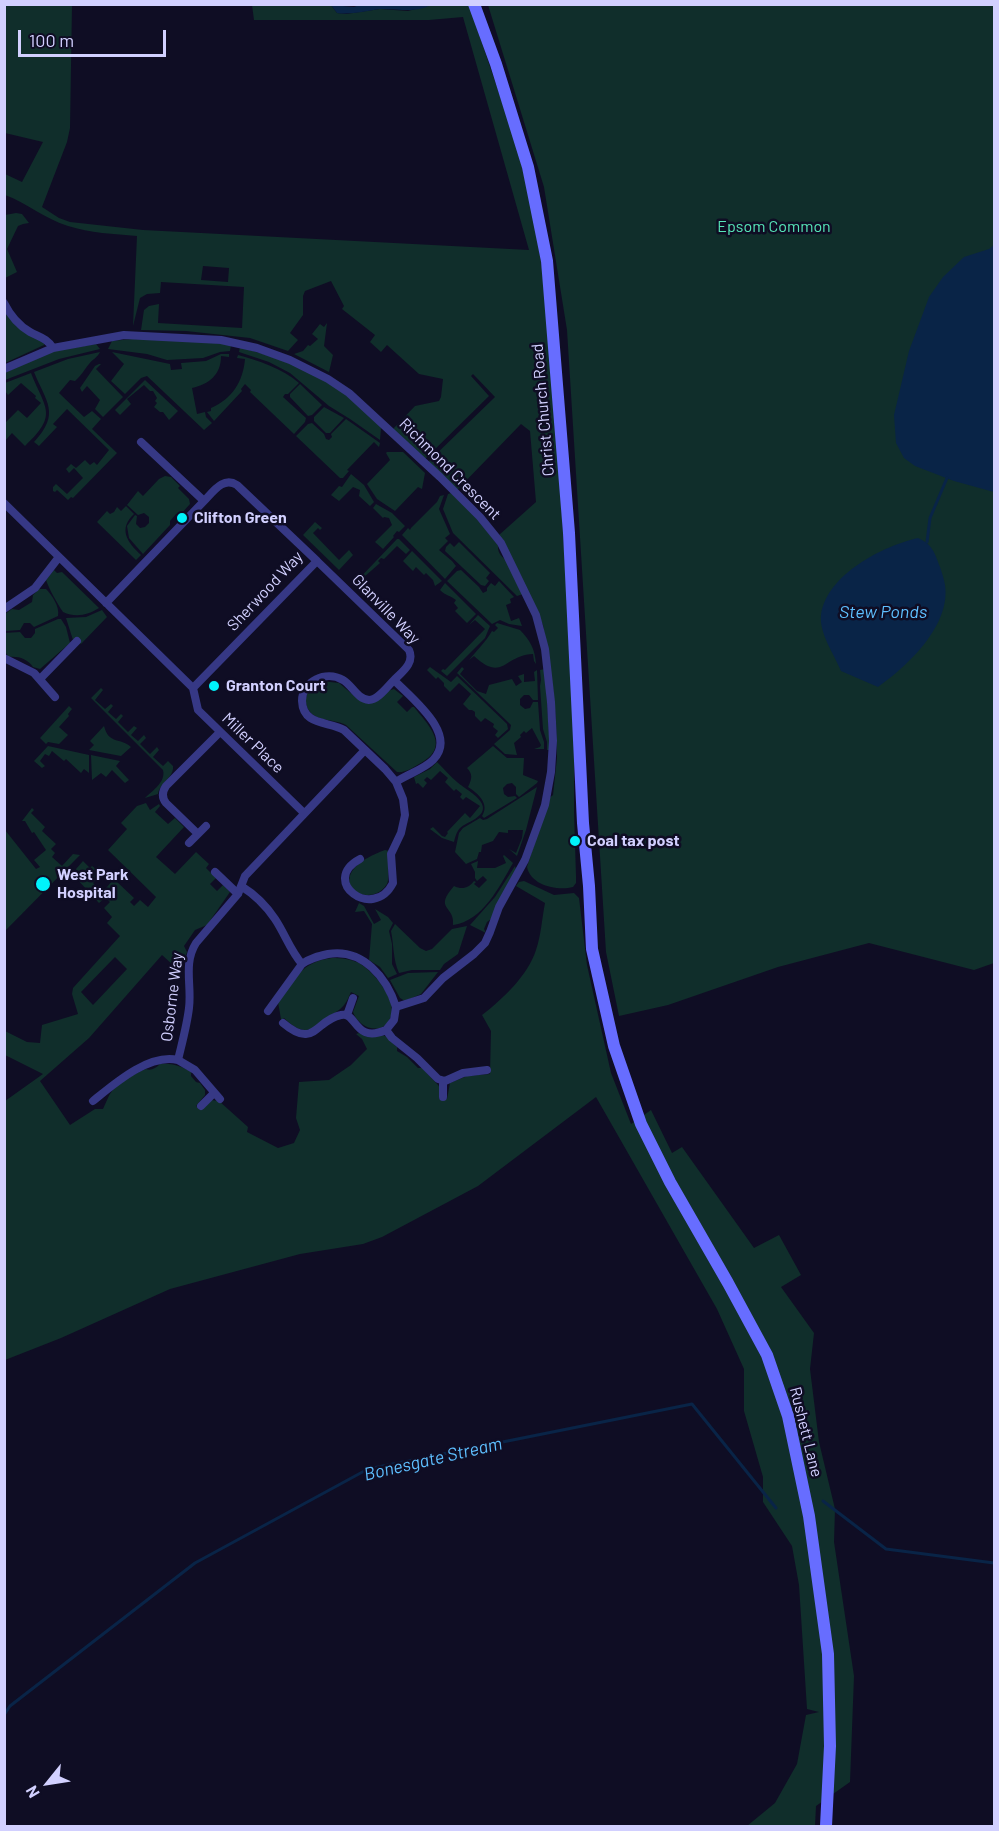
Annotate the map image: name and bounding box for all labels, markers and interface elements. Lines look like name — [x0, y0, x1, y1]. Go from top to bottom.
scale bar — [21, 18, 170, 56]
text: 100 m — [29, 29, 74, 51]
park label: Epsom Common — [717, 217, 831, 237]
street label: Christ Church Road — [528, 343, 558, 477]
street label: Richmond Crescent — [395, 414, 505, 524]
place label: Clifton Green — [194, 508, 287, 528]
marker: Clifton Green — [175, 511, 189, 525]
street label: Sherwood Way — [223, 547, 307, 635]
street label: Glanville Way — [348, 570, 424, 648]
water label: Stew Ponds — [839, 601, 927, 623]
place label: Granton Court — [226, 676, 326, 696]
marker: Granton Court — [207, 679, 221, 693]
street label: Miller Place — [218, 709, 288, 777]
place label: Coal tax post — [587, 831, 680, 851]
marker: Coal tax post — [568, 834, 582, 848]
place label: West Park Hospital — [57, 865, 129, 903]
marker: West Park Hospital — [34, 875, 52, 893]
street label: Osborne Way — [157, 951, 187, 1043]
street label: Rushett Lane — [786, 1385, 826, 1479]
water label: Bonesgate Stream — [362, 1433, 504, 1485]
north arrow — [18, 1753, 78, 1813]
text: N — [21, 1783, 43, 1802]

